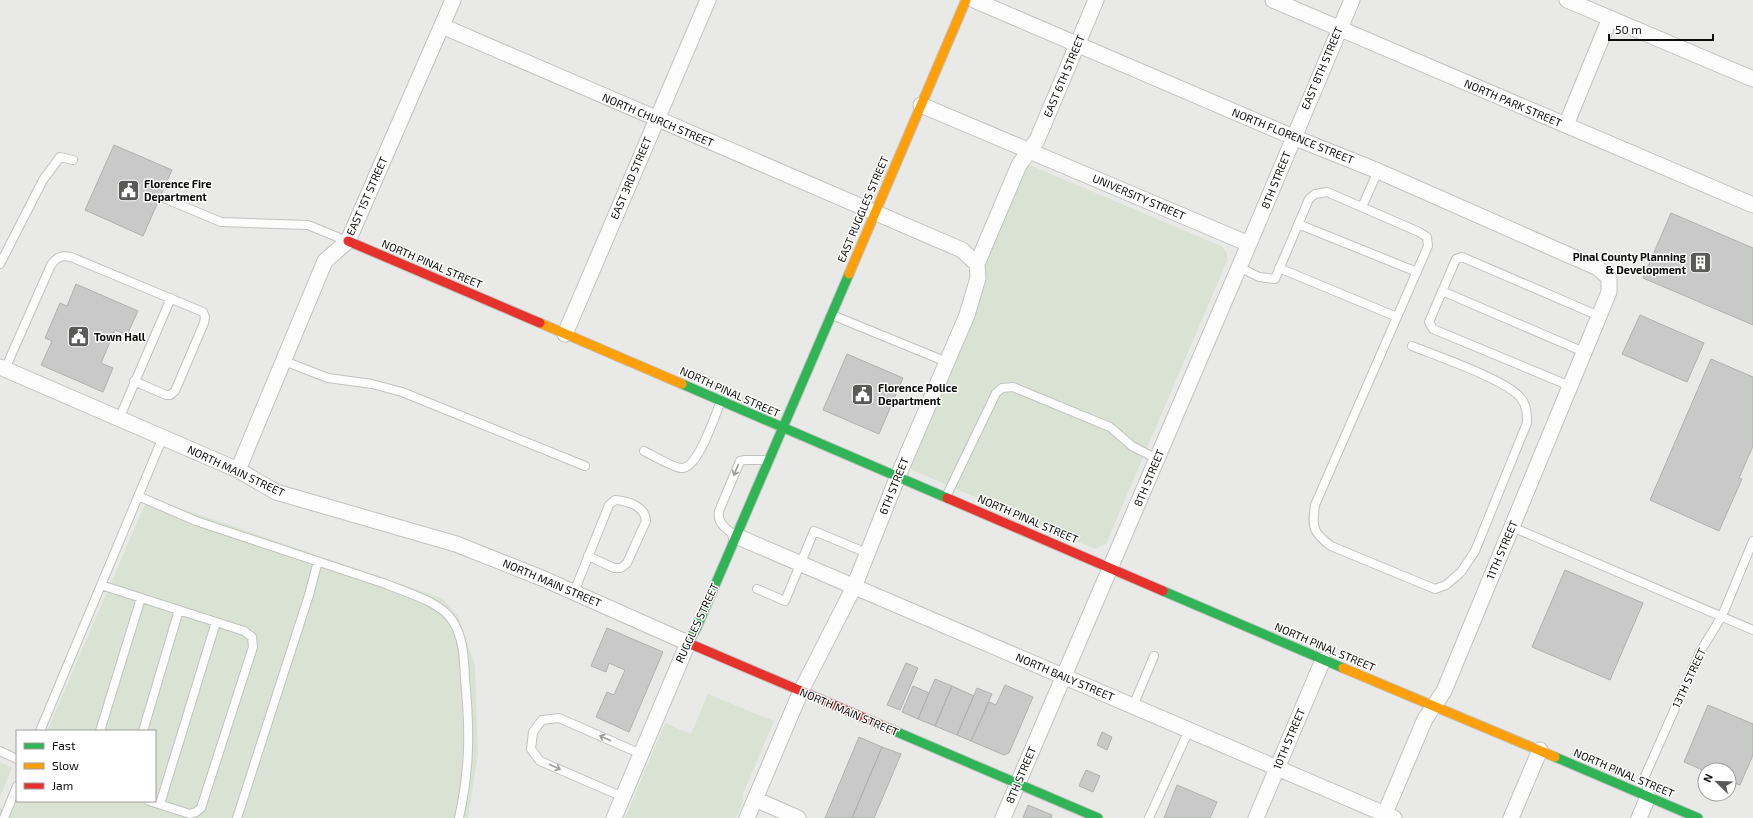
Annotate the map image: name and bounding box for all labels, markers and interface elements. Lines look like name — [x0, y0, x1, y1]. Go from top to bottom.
scale bar — [1609, 16, 1713, 42]
text: 50 m — [1615, 22, 1642, 36]
street label: EAST 8TH STREET — [1298, 24, 1345, 111]
street label: EAST 6TH STREET — [1040, 32, 1087, 119]
street label: NORTH PARK STREET — [1462, 76, 1564, 129]
street label: NORTH CHURCH STREET — [600, 90, 716, 149]
street label: NORTH FLORENCE STREET — [1230, 105, 1357, 166]
street label: EAST 3RD STREET — [607, 134, 654, 221]
street label: 8TH STREET — [1258, 149, 1293, 211]
street label: EAST RUGGLES STREET — [834, 153, 891, 264]
street label: EAST 1ST STREET — [343, 154, 390, 237]
street label: UNIVERSITY STREET — [1091, 171, 1188, 222]
public building icon: Florence Fire Department — [115, 177, 141, 203]
place label: Florence Fire Department — [144, 177, 212, 203]
street label: NORTH PINAL STREET — [380, 236, 485, 291]
place label: Pinal County Planning & Development — [1573, 250, 1687, 276]
building icon: Pinal County Planning & Development — [1688, 250, 1714, 276]
public building icon: Town Hall — [66, 324, 92, 350]
place label: Town Hall — [94, 330, 146, 343]
street label: NORTH PINAL STREET — [678, 364, 783, 420]
public building icon: Florence Police Department — [850, 381, 876, 407]
place label: Florence Police Department — [878, 381, 957, 407]
street label: NORTH MAIN STREET — [186, 442, 287, 499]
street label: 8TH STREET — [1131, 447, 1167, 508]
street label: 6TH STREET — [876, 455, 911, 516]
one-way arrow — [731, 464, 739, 476]
street label: NORTH PINAL STREET — [976, 491, 1081, 546]
street label: 11TH STREET — [1483, 518, 1520, 581]
street label: NORTH MAIN STREET — [501, 556, 604, 609]
street label: RUGGLES STREET — [672, 580, 721, 665]
street label: NORTH PINAL STREET — [1273, 619, 1378, 674]
street label: 13TH STREET — [1669, 645, 1708, 710]
street label: NORTH BAILY STREET — [1014, 650, 1117, 703]
street label: NORTH MAIN STREET — [798, 685, 901, 738]
street label: 10TH STREET — [1270, 706, 1308, 771]
legend — [16, 730, 156, 802]
one-way arrow — [600, 734, 612, 742]
text: Fast — [52, 738, 76, 752]
street label: 8TH STREET — [1003, 744, 1039, 805]
street label: NORTH PINAL STREET — [1572, 745, 1677, 800]
text: Slow — [52, 758, 79, 772]
north arrow — [1697, 762, 1737, 802]
one-way arrow — [549, 764, 561, 771]
text: N — [1700, 772, 1715, 784]
text: Jam — [52, 778, 73, 792]

